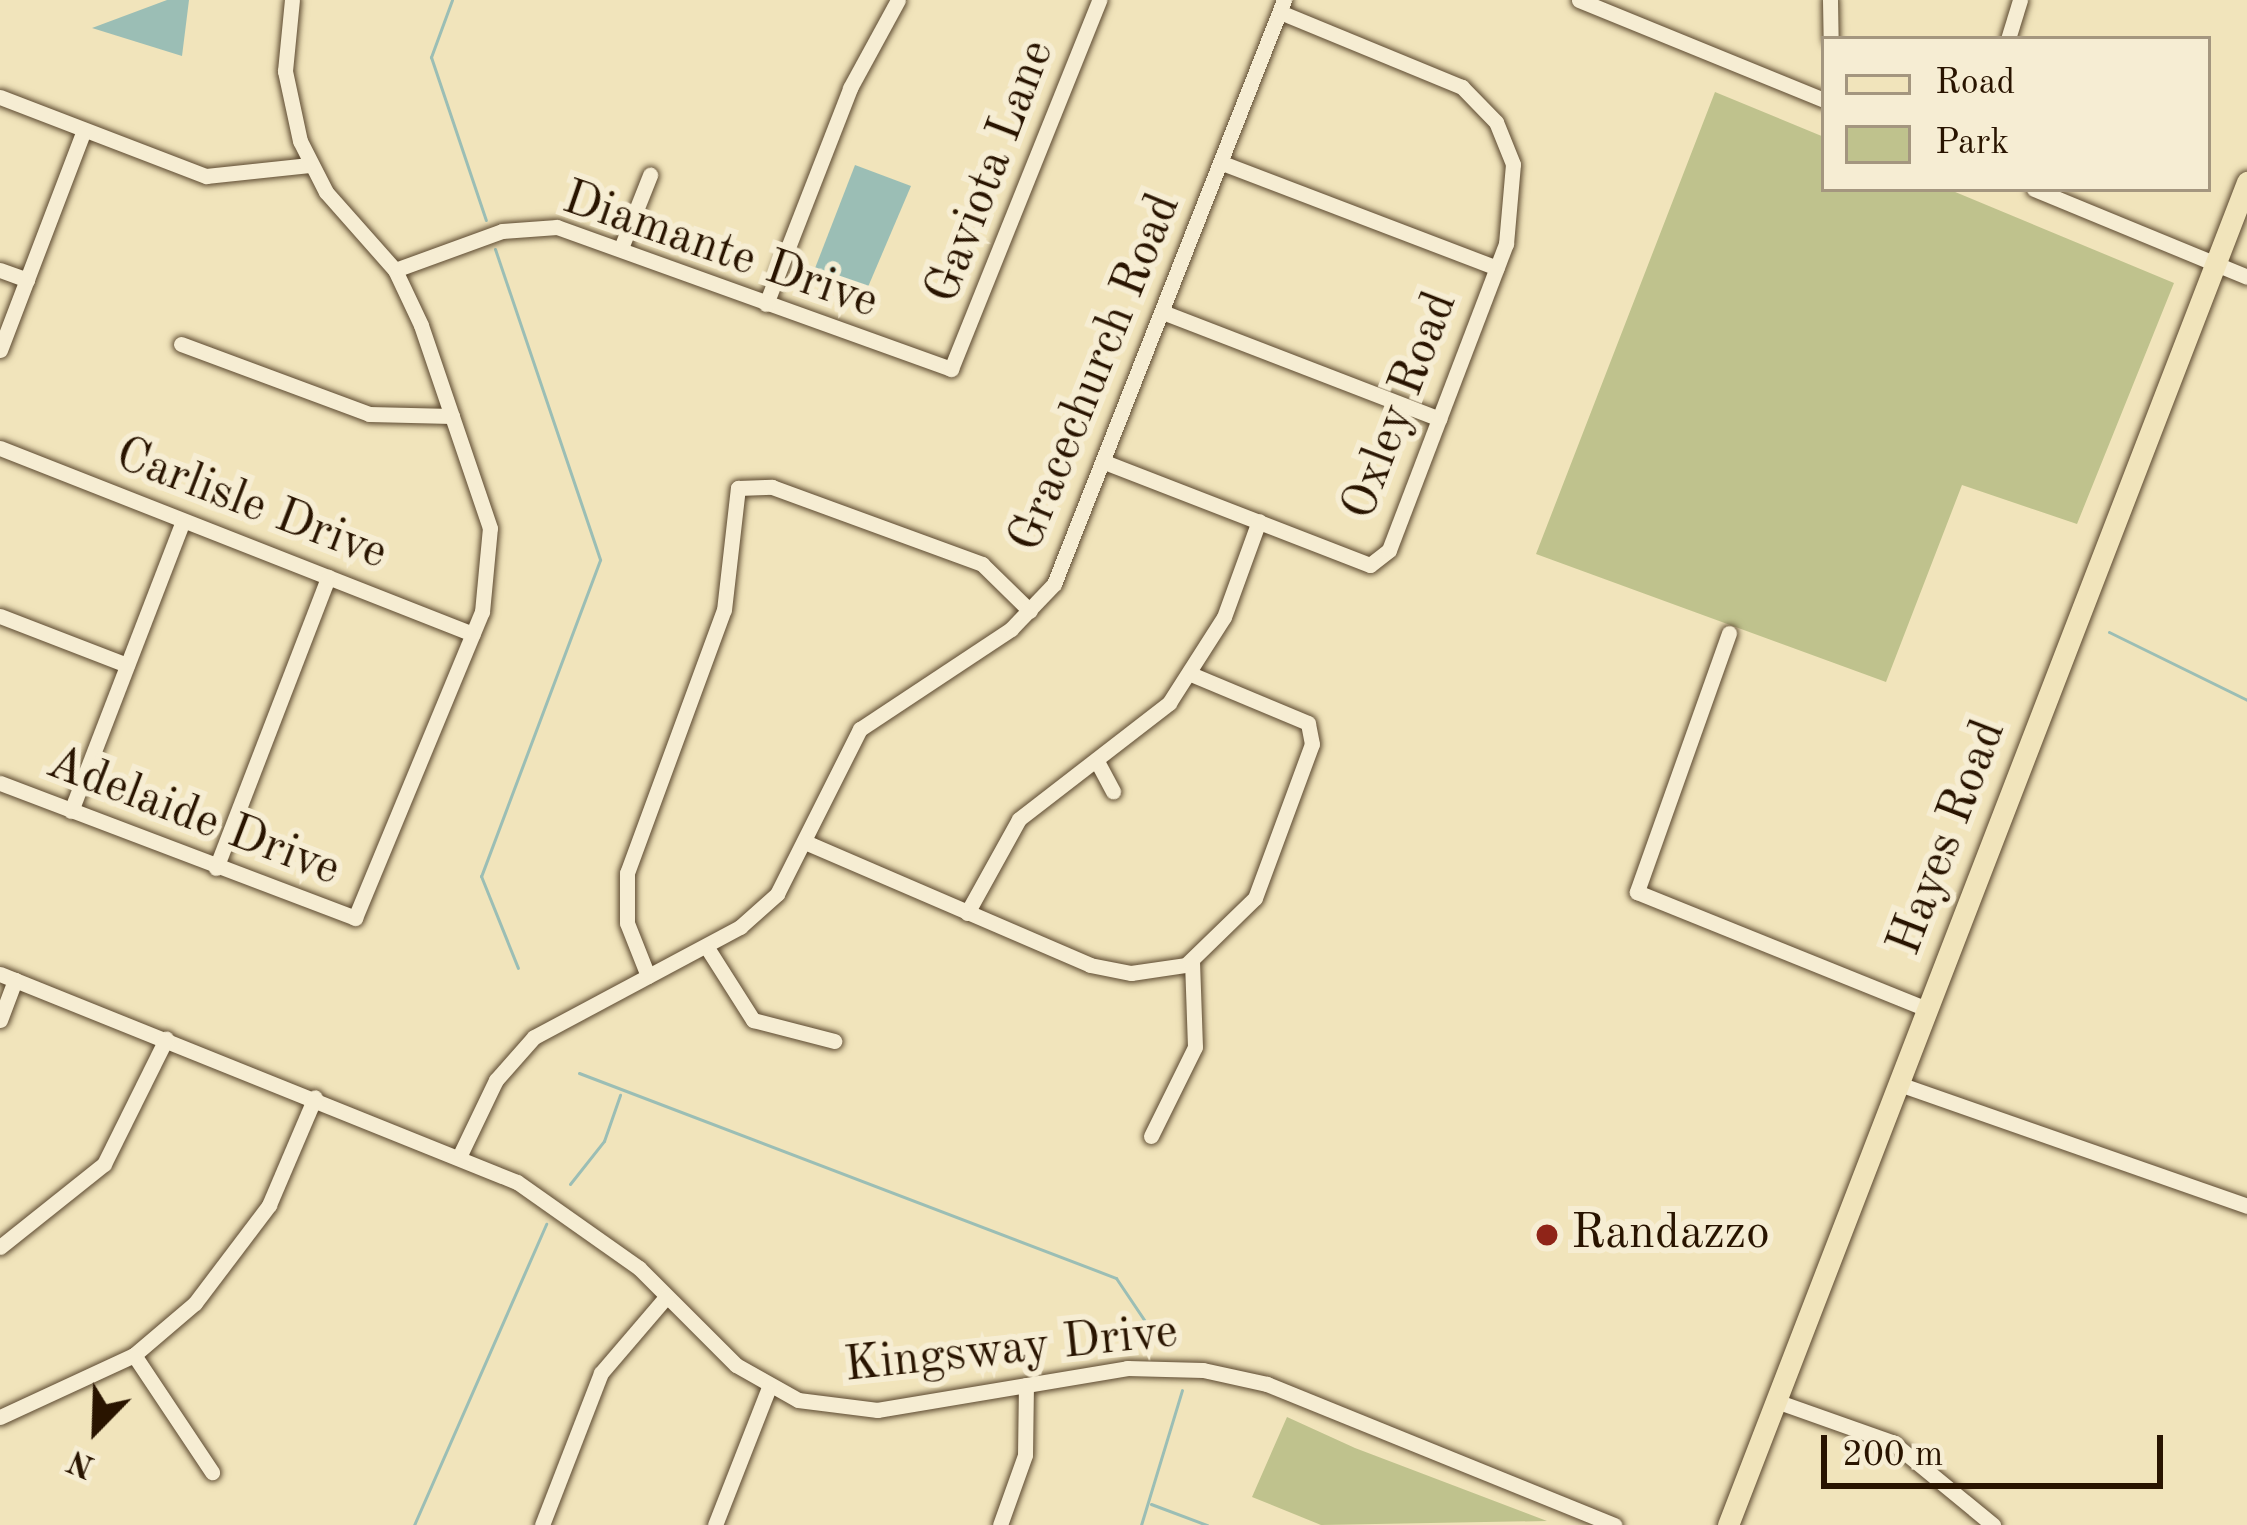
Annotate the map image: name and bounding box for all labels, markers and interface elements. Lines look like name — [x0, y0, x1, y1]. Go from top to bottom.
street label: Gaviota Lane — [915, 32, 1067, 312]
legend — [1821, 36, 2211, 192]
text: Road — [1935, 66, 2015, 102]
text: Park — [1935, 126, 2009, 162]
street label: Diamante Drive — [555, 170, 885, 332]
street label: Gracechurch Road — [998, 186, 1194, 560]
street label: Oxley Road — [1331, 284, 1471, 528]
street label: Carlisle Drive — [107, 427, 395, 583]
street label: Hayes Road — [1877, 712, 2019, 964]
street label: Adelaide Drive — [38, 735, 348, 899]
place label: Randazzo — [1571, 1206, 1770, 1264]
marker: Randazzo — [1534, 1222, 1560, 1248]
street label: Kingsway Drive — [842, 1304, 1180, 1396]
north arrow — [36, 1369, 156, 1489]
scale bar — [1827, 1411, 2169, 1485]
text: 200 m — [1842, 1438, 1943, 1474]
text: N — [64, 1442, 100, 1483]

